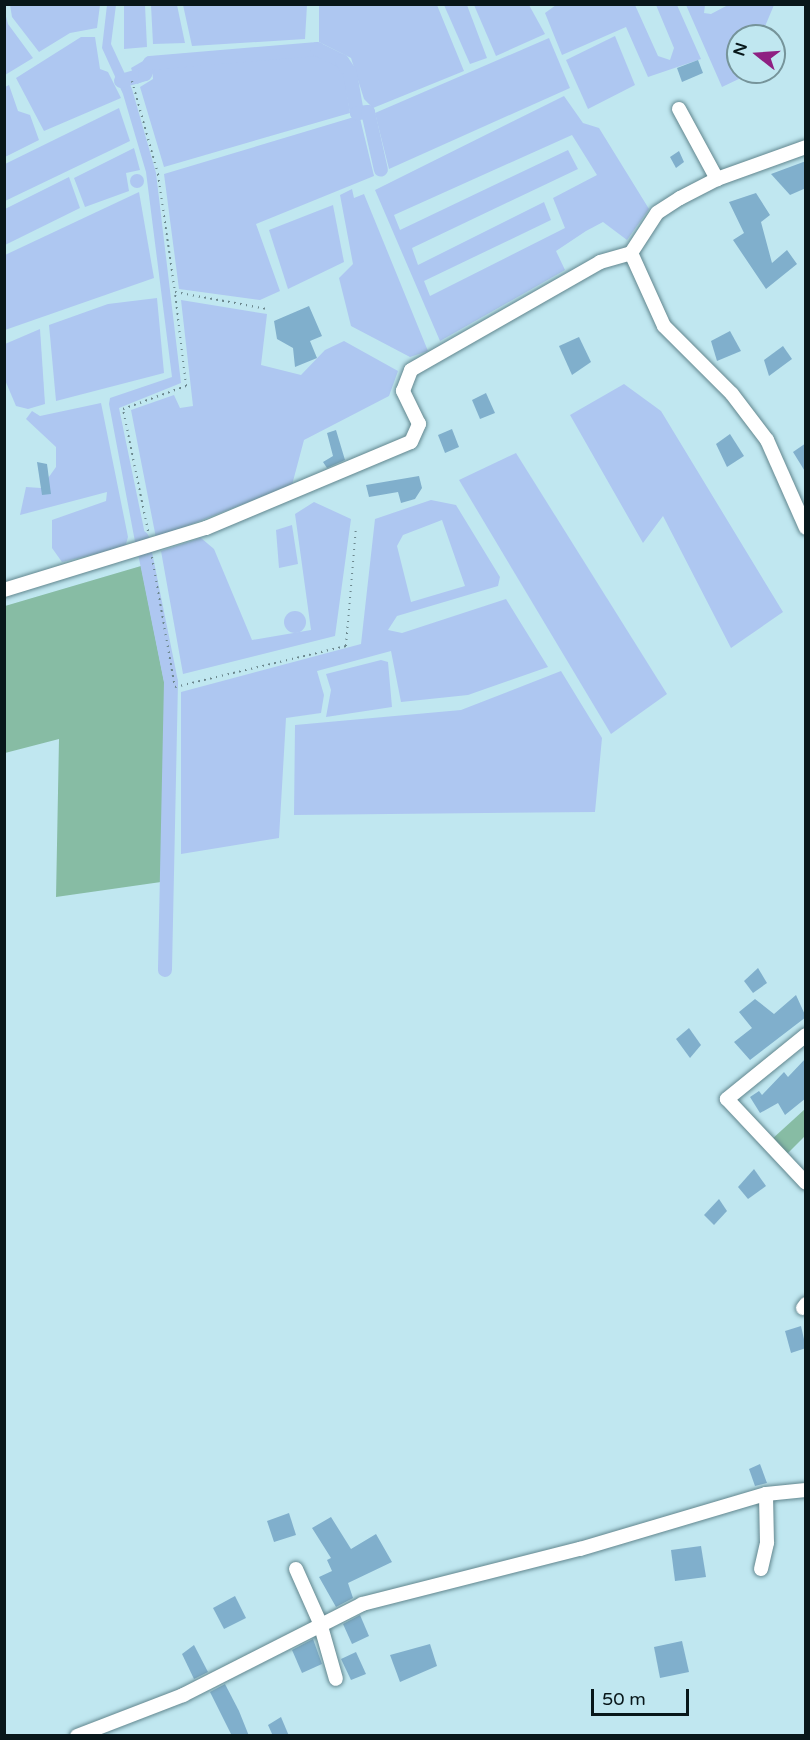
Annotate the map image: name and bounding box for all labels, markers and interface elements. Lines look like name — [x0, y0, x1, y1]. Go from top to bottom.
north arrow — [726, 24, 786, 84]
text: N — [729, 40, 752, 58]
scale bar — [594, 1677, 692, 1715]
text: 50 m — [602, 1688, 646, 1710]

